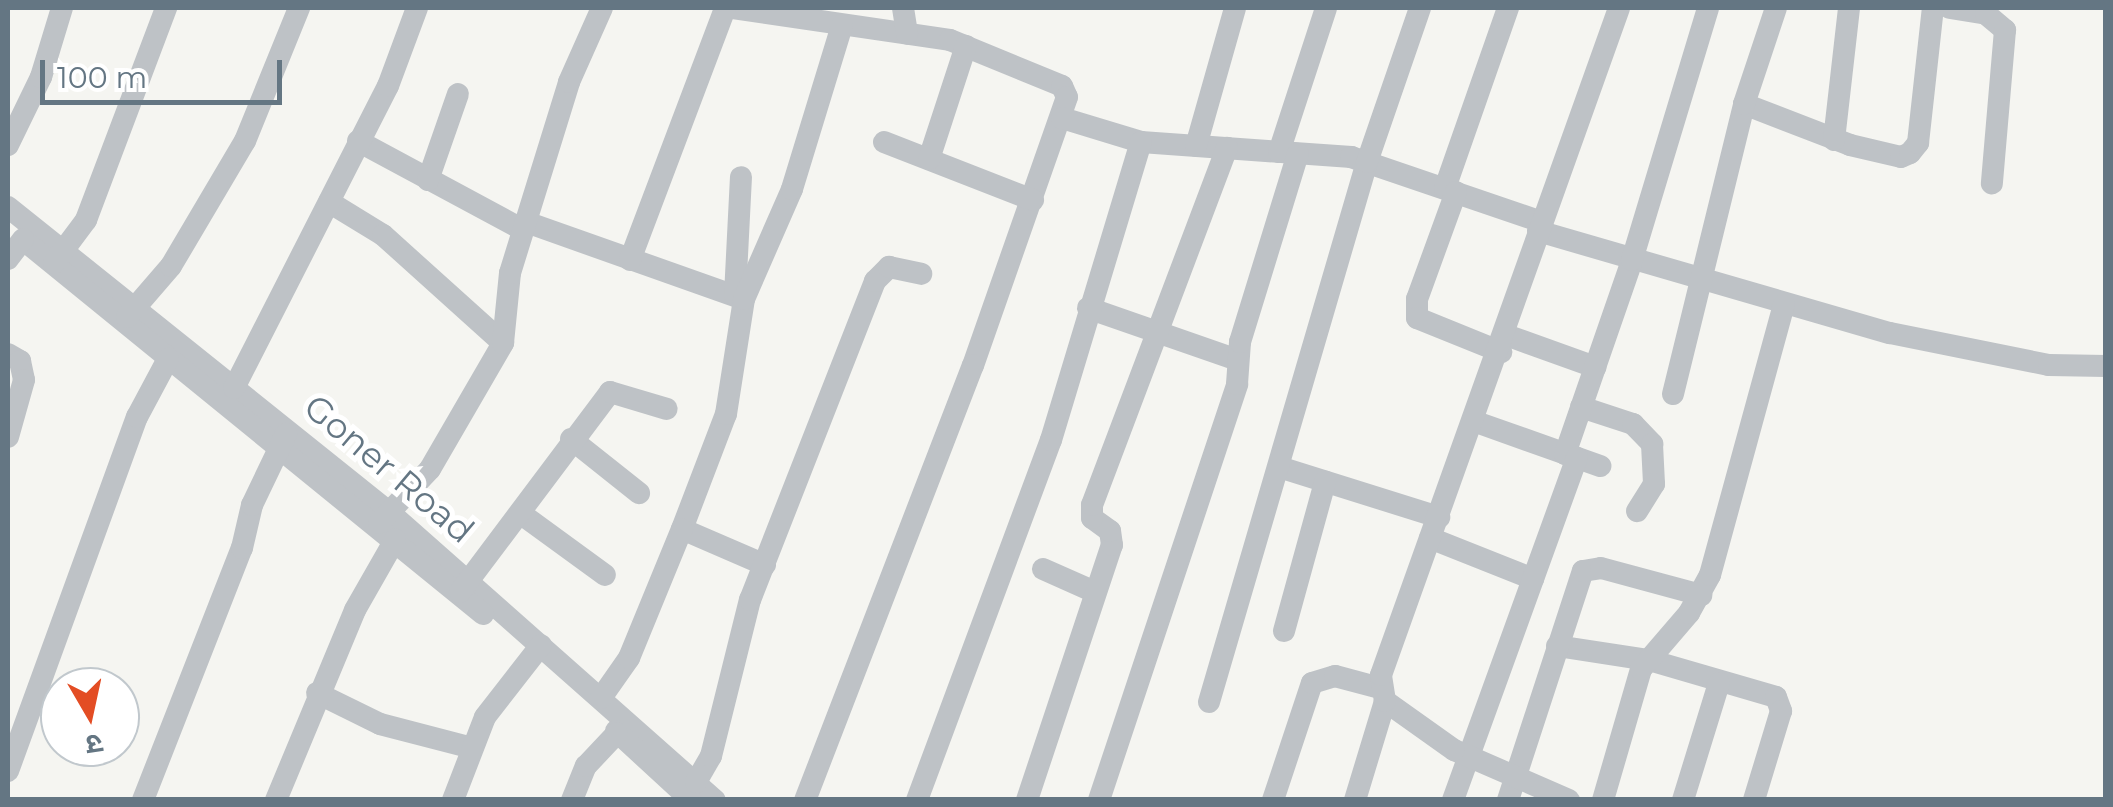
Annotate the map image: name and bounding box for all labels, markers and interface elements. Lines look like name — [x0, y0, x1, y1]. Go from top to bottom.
scale bar — [45, 40, 288, 102]
text: 100 m — [57, 59, 147, 96]
street label: Goner Road — [296, 386, 482, 552]
north arrow — [40, 667, 140, 767]
text: उ — [84, 727, 105, 763]

